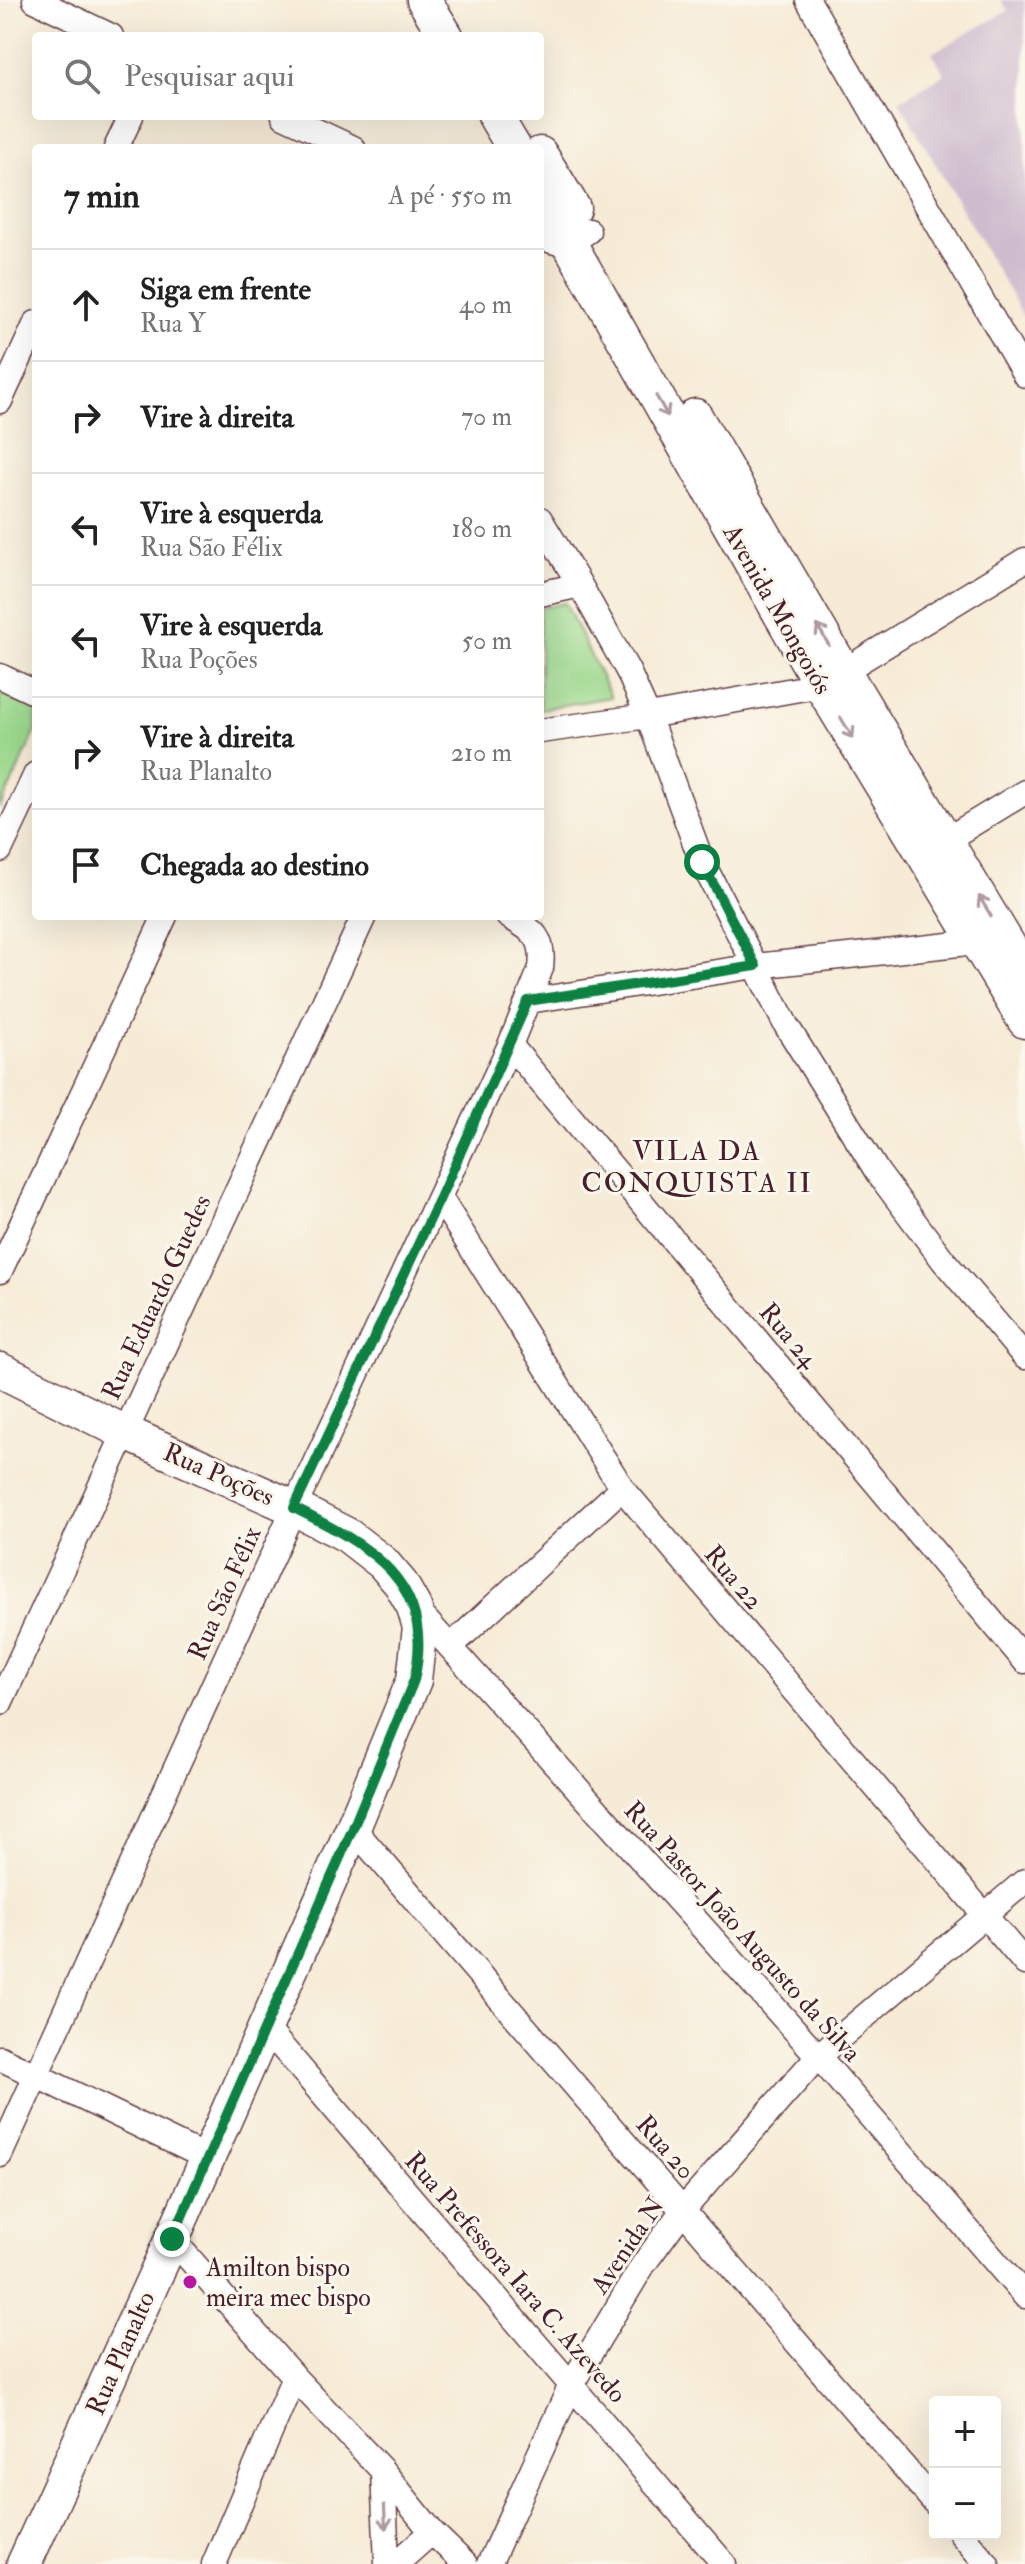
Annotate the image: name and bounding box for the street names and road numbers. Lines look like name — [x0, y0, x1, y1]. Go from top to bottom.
street label: Avenida Mongoiós — [715, 518, 839, 700]
street label: Rua Eduardo Guedes — [95, 1190, 219, 1405]
street label: Rua 24 — [752, 1297, 825, 1375]
street label: Rua Poções — [158, 1436, 279, 1513]
street label: Rua São Félix — [181, 1521, 269, 1665]
street label: Rua 22 — [697, 1539, 769, 1616]
street label: Rua Pastor João Augusto da Silva — [617, 1795, 868, 2069]
street label: Rua 20 — [629, 2109, 702, 2186]
street label: Rua Prefessora Iara C. Azevedo — [397, 2146, 633, 2410]
street label: Avenida N — [583, 2190, 672, 2301]
street label: Rua Planalto — [79, 2287, 162, 2420]

